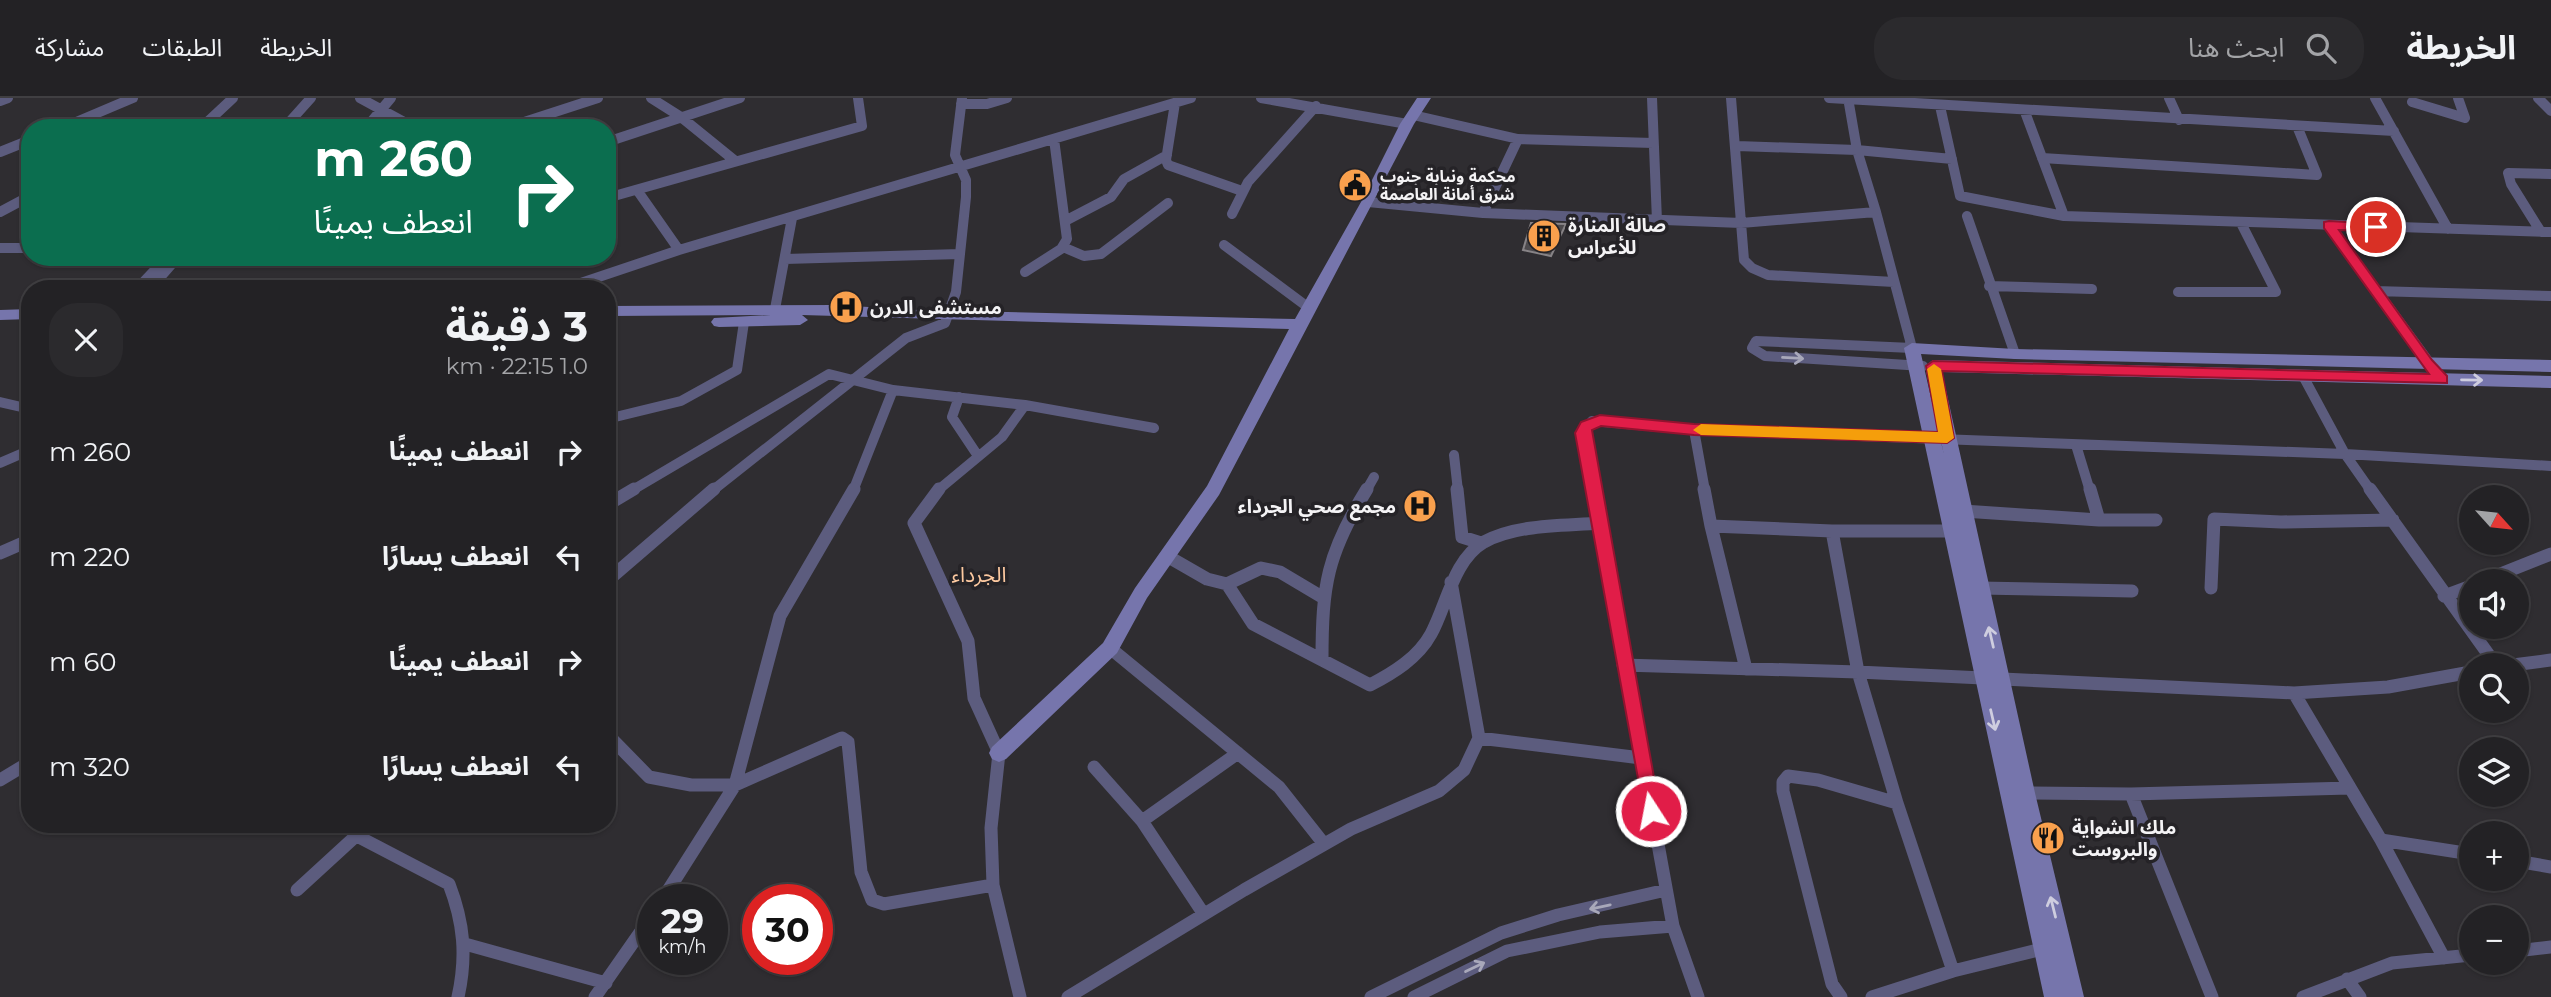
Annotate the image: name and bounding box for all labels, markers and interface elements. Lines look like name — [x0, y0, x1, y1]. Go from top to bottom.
search box — [1874, 17, 2364, 80]
text: الخريطة — [2406, 27, 2516, 67]
icon: search — [2302, 29, 2340, 67]
text: ابحث هنا — [2188, 32, 2284, 64]
text: مشاركة — [35, 33, 104, 62]
text: الطبقات — [142, 33, 222, 62]
text: الخريطة — [260, 33, 332, 62]
text: 260 m — [314, 129, 473, 188]
icon: right — [497, 147, 588, 238]
public building icon: محكمة ونيابة جنوب شرق أمانة العاصمة — [1336, 166, 1374, 204]
place label: محكمة ونيابة جنوب شرق أمانة العاصمة — [1380, 167, 1515, 204]
pin — [2346, 197, 2406, 257]
text: انعطف يمينًا — [314, 202, 473, 241]
icon: arrive — [2357, 208, 2395, 246]
place label: صالة المنارة للأعراس — [1568, 214, 1666, 259]
building icon: صالة المنارة للأعراس — [1525, 217, 1563, 255]
hospital icon: مستشفى الدرن — [827, 288, 865, 326]
place label: مستشفى الدرن — [870, 296, 1002, 319]
text: 3 دقيقة — [446, 300, 588, 352]
button: close — [49, 303, 123, 377]
one-way arrow — [1781, 351, 1804, 364]
text: 1.0 km · 22:15 — [446, 352, 588, 380]
one-way arrow — [2460, 374, 2483, 387]
icon: right — [550, 433, 588, 471]
text: انعطف يمينًا — [389, 435, 529, 467]
text: 260 m — [49, 436, 131, 468]
north arrow — [2459, 485, 2529, 555]
map controls — [2459, 485, 2529, 975]
hospital icon: مجمع صحي الجرداء — [1401, 487, 1439, 525]
place label: مجمع صحي الجرداء — [1238, 495, 1396, 521]
icon: left — [550, 538, 588, 576]
text: انعطف يسارًا — [382, 540, 529, 572]
text: 220 m — [49, 541, 130, 573]
district label: الجرداء — [951, 562, 1007, 587]
button: sound — [2459, 569, 2529, 639]
one-way arrow — [1983, 626, 1997, 649]
icon: right — [550, 643, 588, 681]
text: انعطف يمينًا — [389, 645, 529, 677]
text: 60 m — [49, 646, 116, 678]
button: search — [2459, 653, 2529, 723]
one-way arrow — [1987, 708, 2001, 731]
button: layers — [2459, 737, 2529, 807]
icon: left — [550, 748, 588, 786]
text: انعطف يسارًا — [382, 750, 529, 782]
text: 320 m — [49, 751, 130, 783]
position arrow — [1614, 774, 1688, 848]
place label: ملك الشواية والبروست — [2072, 816, 2176, 861]
restaurant icon: ملك الشواية والبروست — [2029, 819, 2067, 857]
button: + — [2459, 821, 2529, 891]
speed limit sign: 30 — [742, 884, 833, 975]
one-way arrow — [2045, 896, 2059, 919]
text: 29 — [661, 899, 704, 942]
one-way arrow — [1589, 901, 1612, 914]
button: − — [2459, 905, 2529, 975]
text: km/h — [658, 936, 707, 958]
one-way arrow — [1464, 959, 1485, 973]

